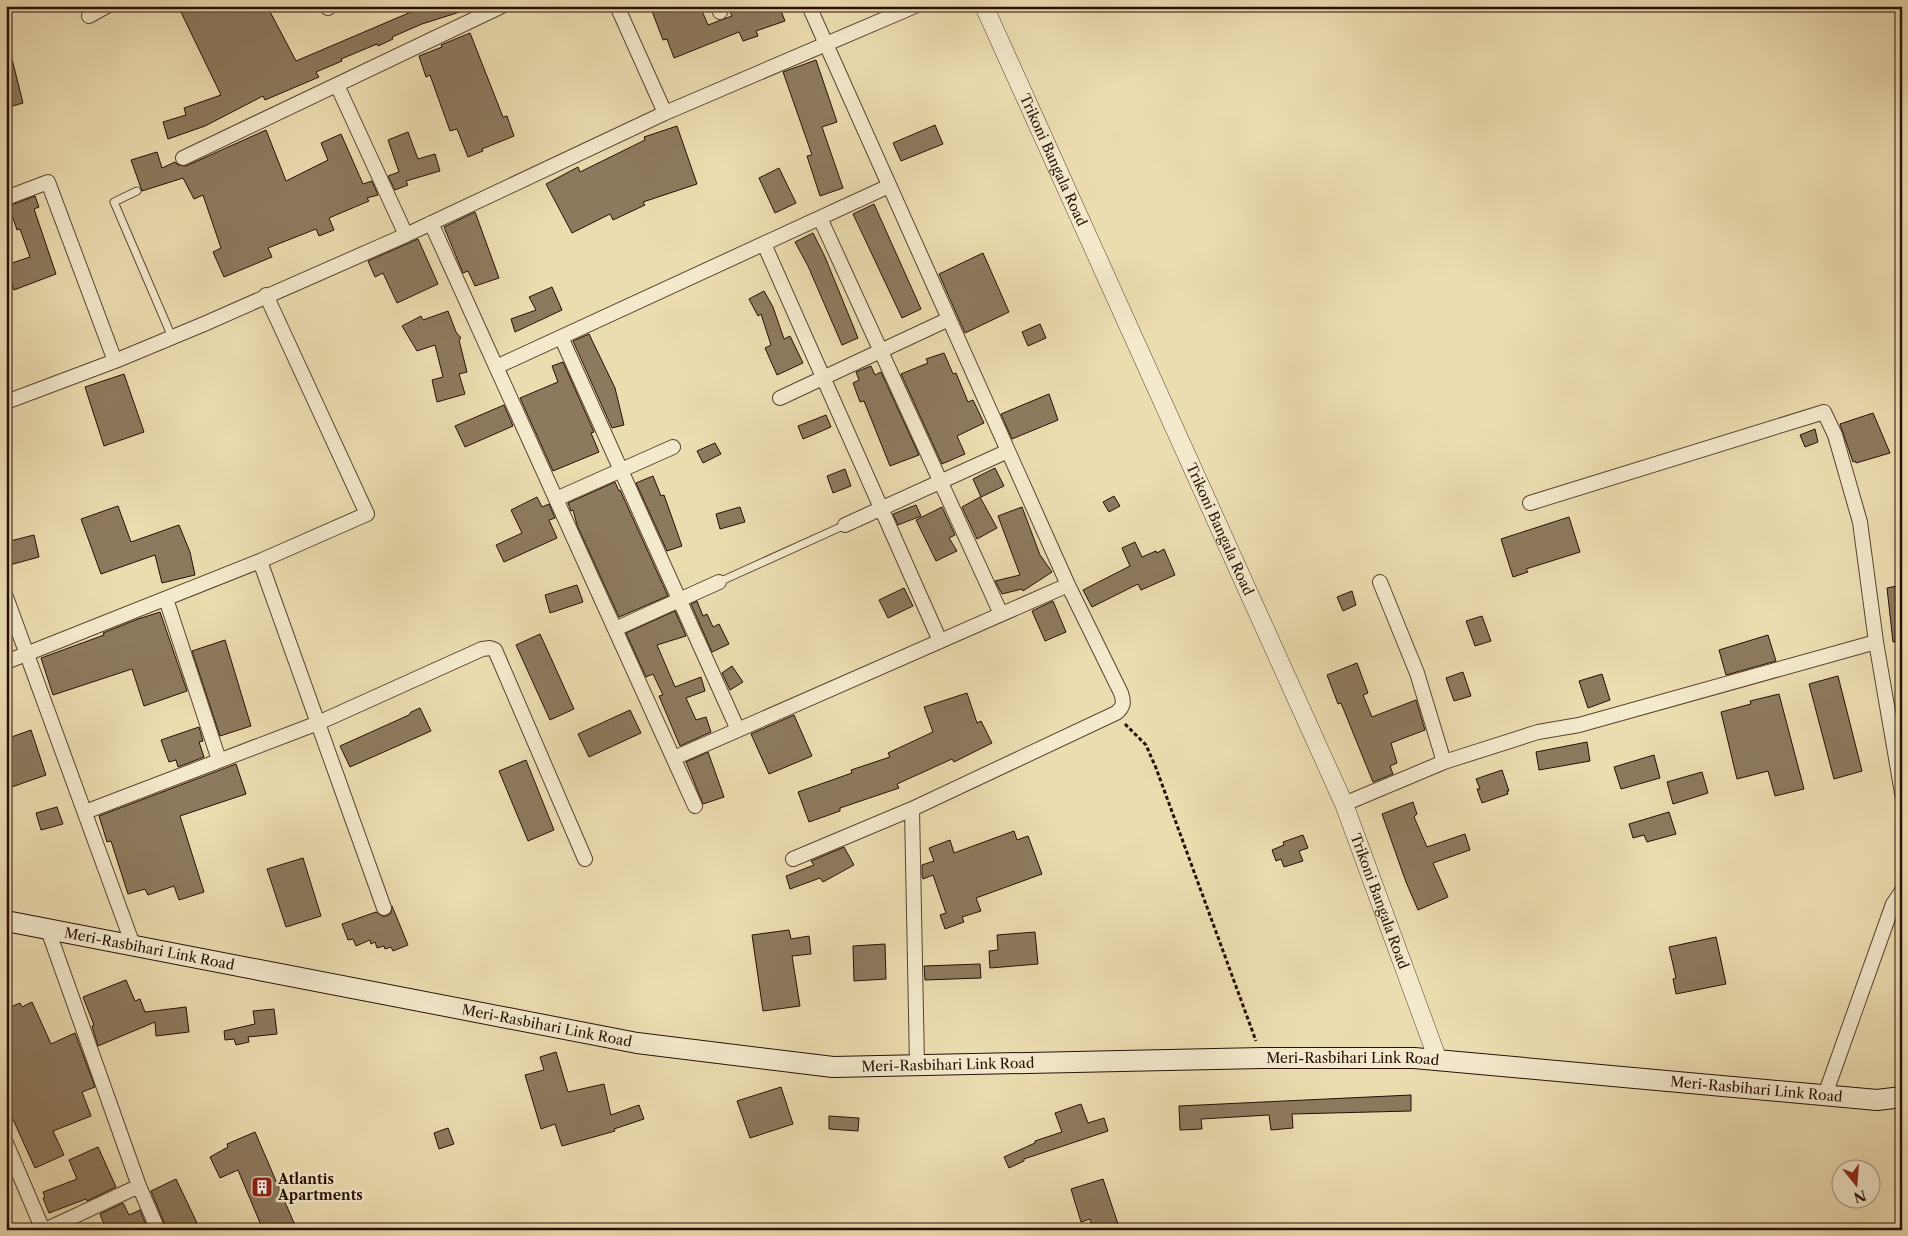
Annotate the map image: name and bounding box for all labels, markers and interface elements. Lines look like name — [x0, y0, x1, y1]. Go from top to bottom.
street label: Trikoni Bangala Road — [1016, 91, 1091, 229]
street label: Trikoni Bangala Road — [1182, 460, 1258, 599]
street label: Trikoni Bangala Road — [1347, 831, 1413, 972]
street label: Meri-Rasbihari Link Road — [63, 923, 236, 974]
street label: Meri-Rasbihari Link Road — [460, 1000, 634, 1051]
street label: Meri-Rasbihari Link Road — [1266, 1049, 1440, 1069]
street label: Meri-Rasbihari Link Road — [861, 1054, 1035, 1075]
street label: Meri-Rasbihari Link Road — [1669, 1072, 1844, 1106]
north arrow — [1830, 1158, 1880, 1208]
place label: Atlantis Apartments — [277, 1170, 363, 1204]
building icon: Atlantis Apartments — [250, 1175, 274, 1199]
text: N — [1851, 1186, 1868, 1207]

